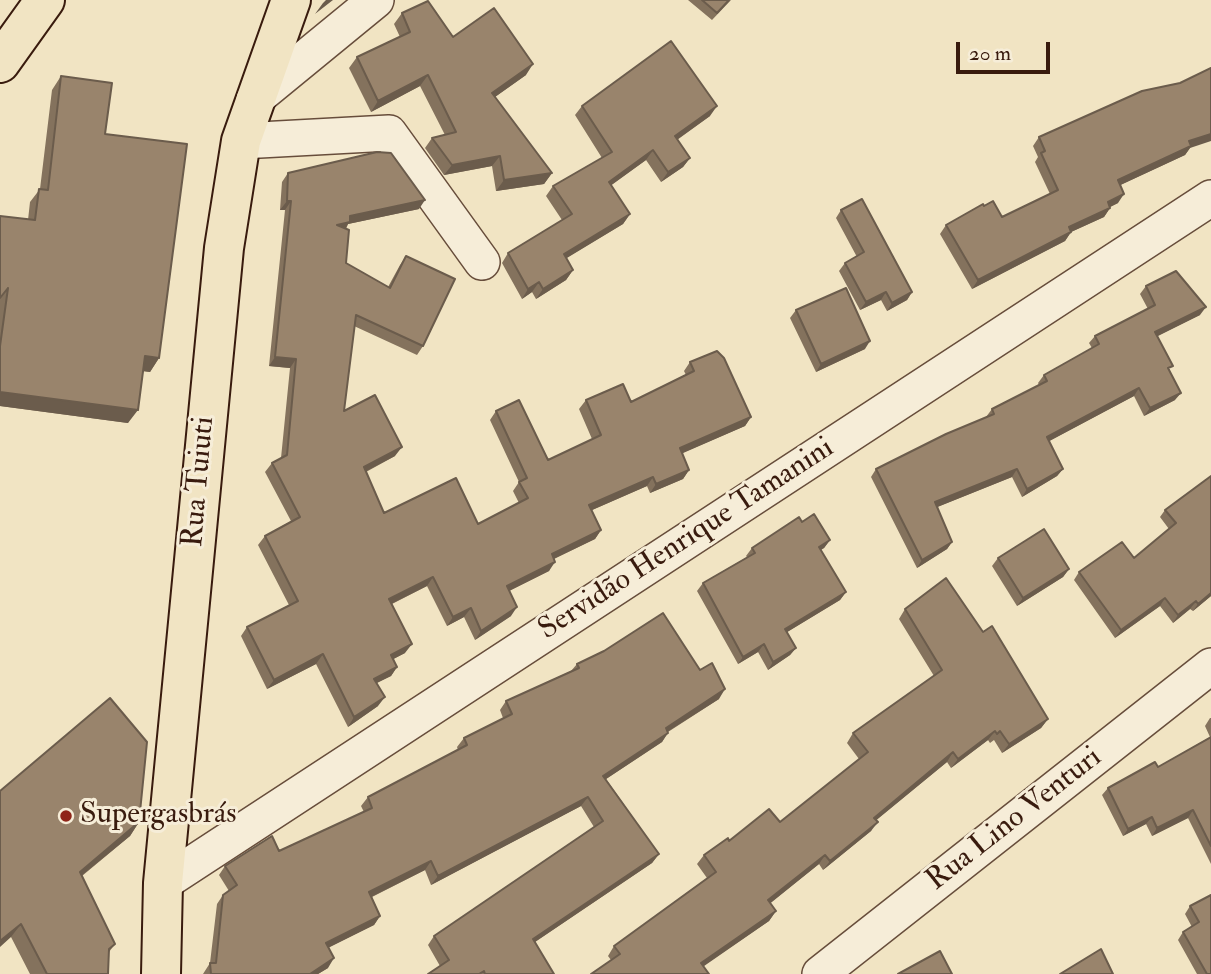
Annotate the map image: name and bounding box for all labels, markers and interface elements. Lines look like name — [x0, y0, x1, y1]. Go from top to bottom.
scale bar — [959, 28, 1054, 72]
text: 20 m — [969, 40, 1011, 67]
street label: Rua Tuiuti — [176, 415, 224, 549]
street label: Servidão Henrique Tamanini — [533, 431, 841, 649]
street label: Rua Lino Venturi — [920, 740, 1110, 900]
place label: Supergasbrás — [80, 798, 237, 834]
marker: Supergasbrás — [58, 808, 74, 824]

